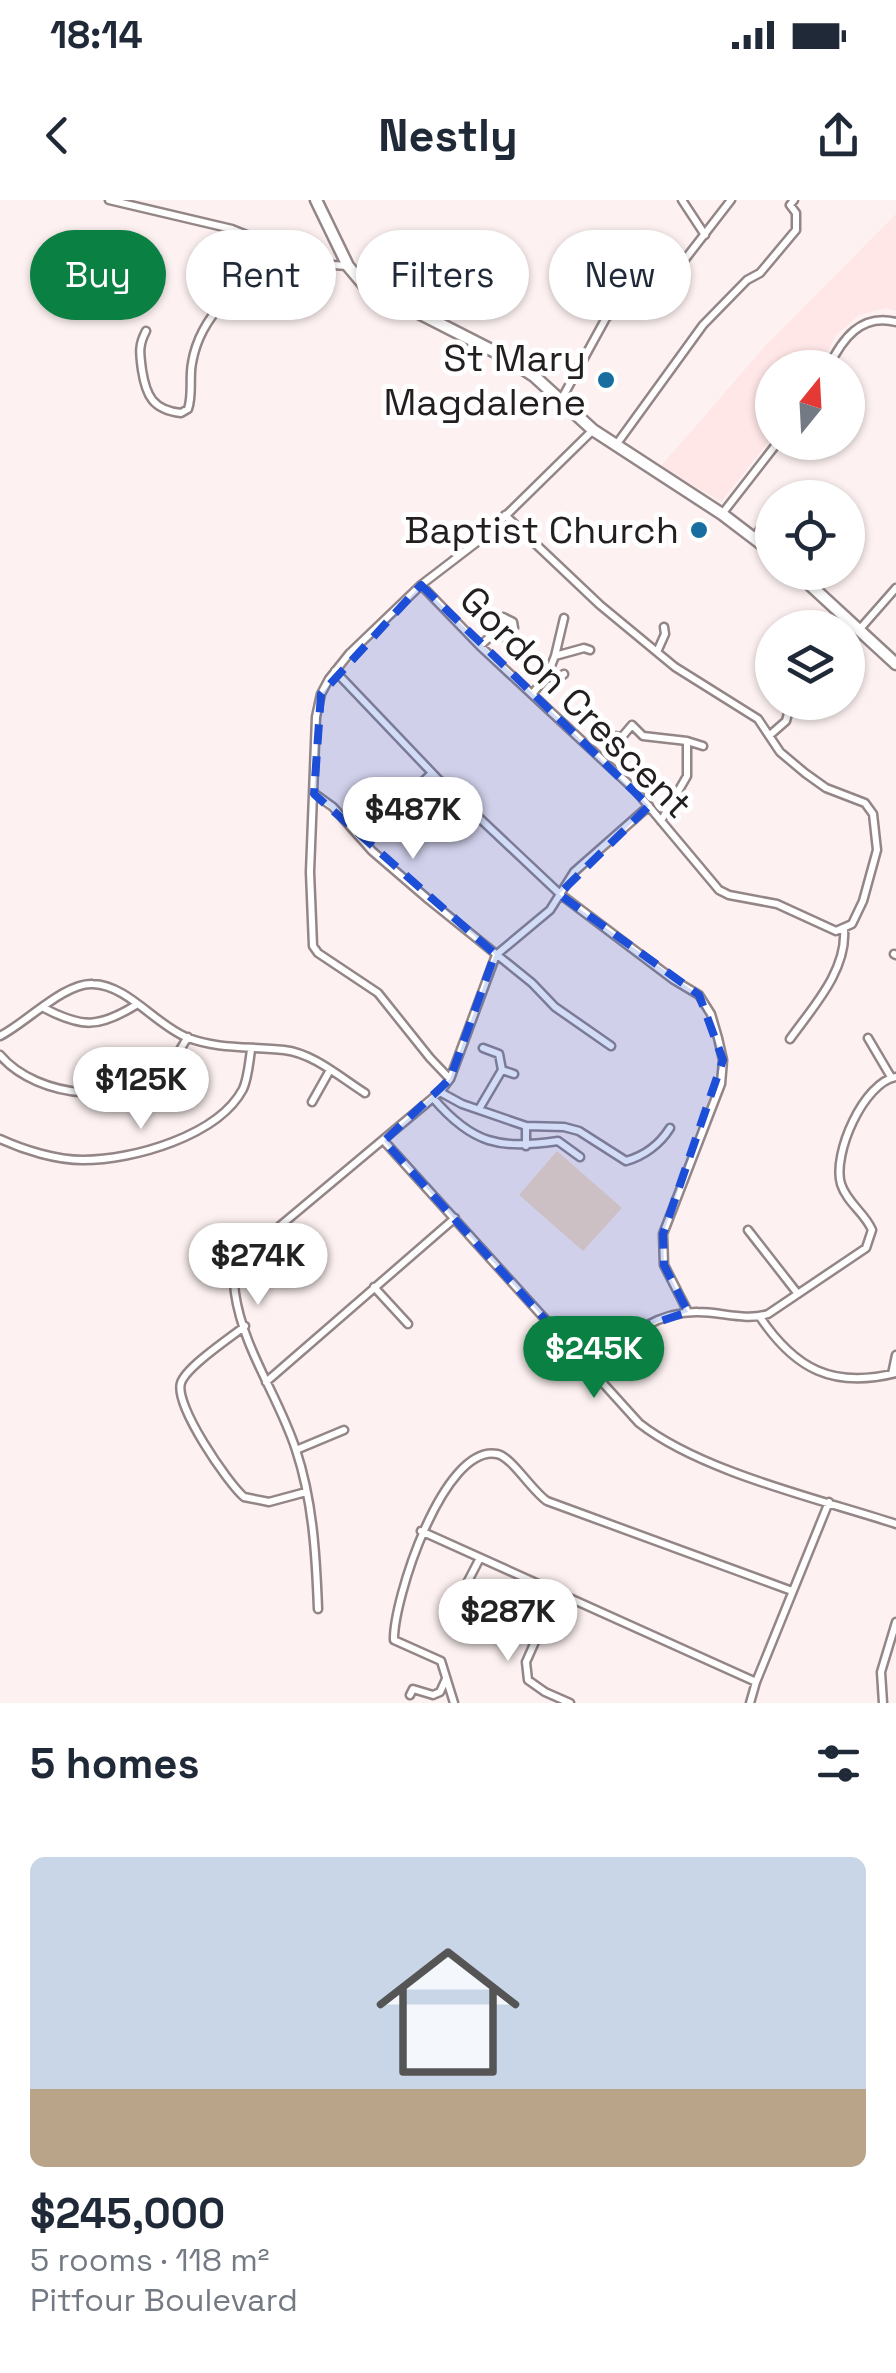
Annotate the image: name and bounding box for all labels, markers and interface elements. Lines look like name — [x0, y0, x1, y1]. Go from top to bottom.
text: 18:14 — [50, 11, 143, 59]
text: Nestly — [378, 107, 518, 164]
icon: back — [30, 108, 85, 163]
icon: share — [811, 108, 866, 163]
chip: Buy — [30, 230, 166, 320]
chip: Rent — [186, 230, 336, 320]
chip: Filters — [356, 230, 529, 320]
chip: New — [549, 230, 691, 320]
place label: St Mary Magdalene — [383, 334, 586, 426]
north arrow — [755, 350, 865, 460]
map controls — [755, 350, 865, 720]
marker: St Mary Magdalene — [595, 369, 617, 391]
button: locate — [755, 480, 865, 590]
place label: Baptist Church — [404, 506, 679, 554]
marker: Baptist Church — [688, 519, 710, 541]
street label: Gordon Crescent — [450, 576, 702, 828]
button: layers — [755, 610, 865, 720]
pin: $487K — [343, 777, 483, 862]
text: $487K — [365, 789, 461, 829]
pin: $125K — [71, 1047, 211, 1132]
text: $125K — [95, 1059, 187, 1099]
pin: $274K — [188, 1223, 328, 1308]
text: $274K — [211, 1235, 305, 1275]
pin: $245K — [524, 1316, 664, 1401]
text: $245K — [545, 1328, 643, 1368]
pin: $287K — [438, 1579, 578, 1664]
text: $287K — [460, 1591, 556, 1631]
icon: filters — [811, 1736, 866, 1791]
text: 5 homes — [30, 1737, 200, 1790]
icon: home — [358, 1922, 538, 2102]
text: $245,000 — [30, 2187, 225, 2240]
text: 5 rooms · 118 m² — [30, 2240, 269, 2280]
text: Pitfour Boulevard — [30, 2280, 298, 2320]

